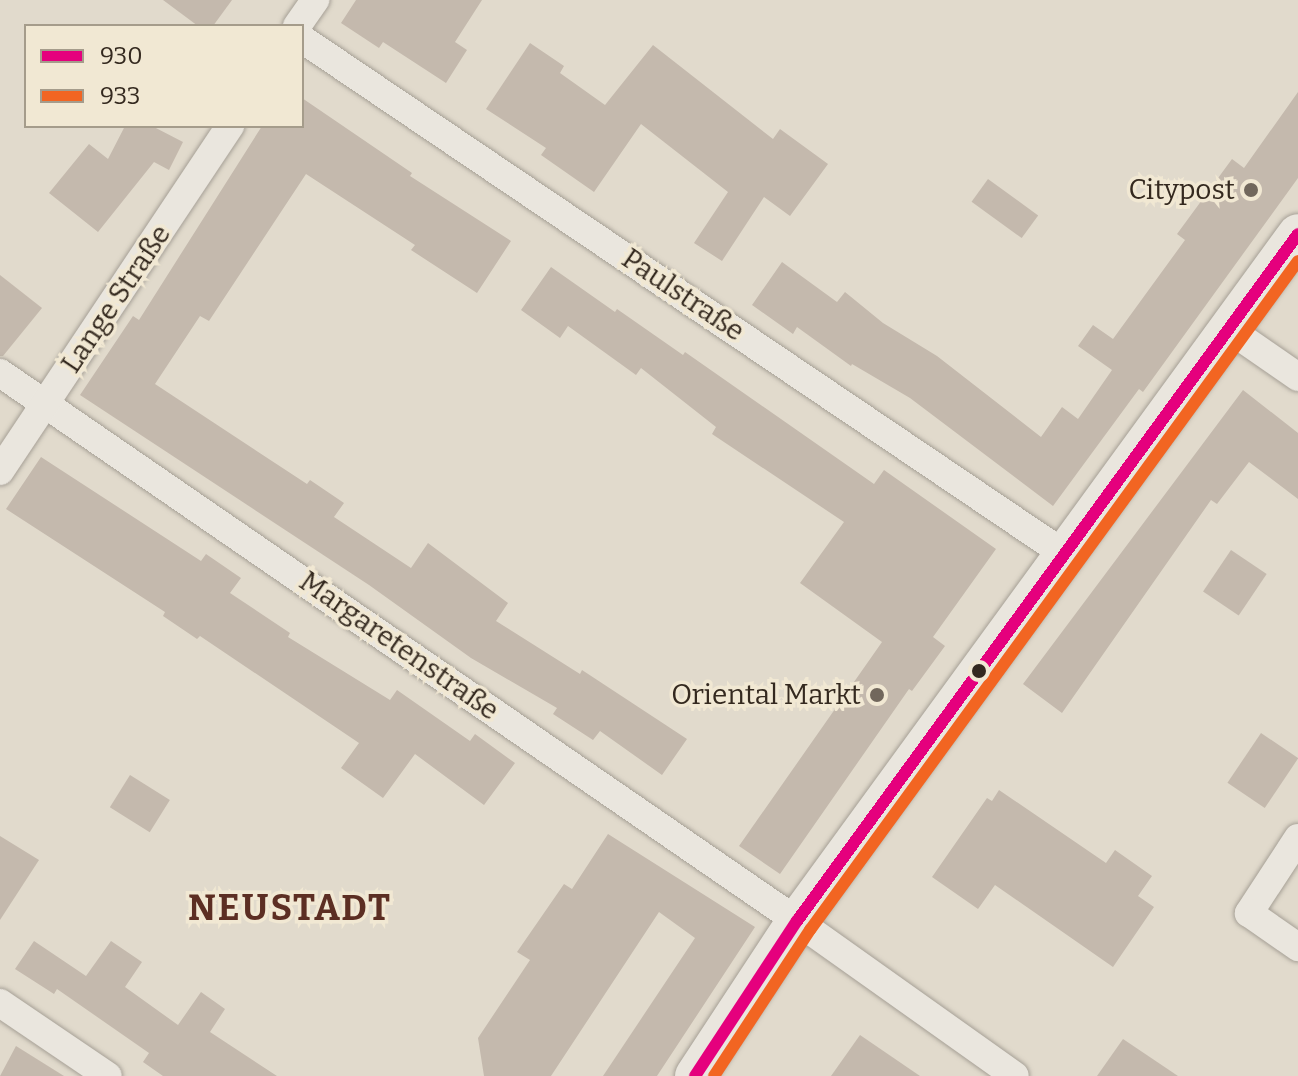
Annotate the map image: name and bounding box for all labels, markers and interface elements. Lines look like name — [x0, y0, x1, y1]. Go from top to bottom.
legend — [24, 24, 304, 128]
text: 930 — [100, 42, 143, 70]
text: 933 — [100, 82, 141, 110]
place label: Citypost — [1129, 173, 1235, 207]
marker: Citypost — [1242, 181, 1260, 199]
street label: Lange Straße — [54, 219, 178, 379]
street label: Paulstraße — [615, 242, 751, 348]
street label: Margaretenstraße — [293, 565, 505, 727]
unlabelled marker — [971, 663, 987, 679]
place label: Oriental Markt — [671, 678, 861, 712]
marker: Oriental Markt — [868, 686, 886, 704]
district label: NEUSTADT — [188, 887, 392, 931]

